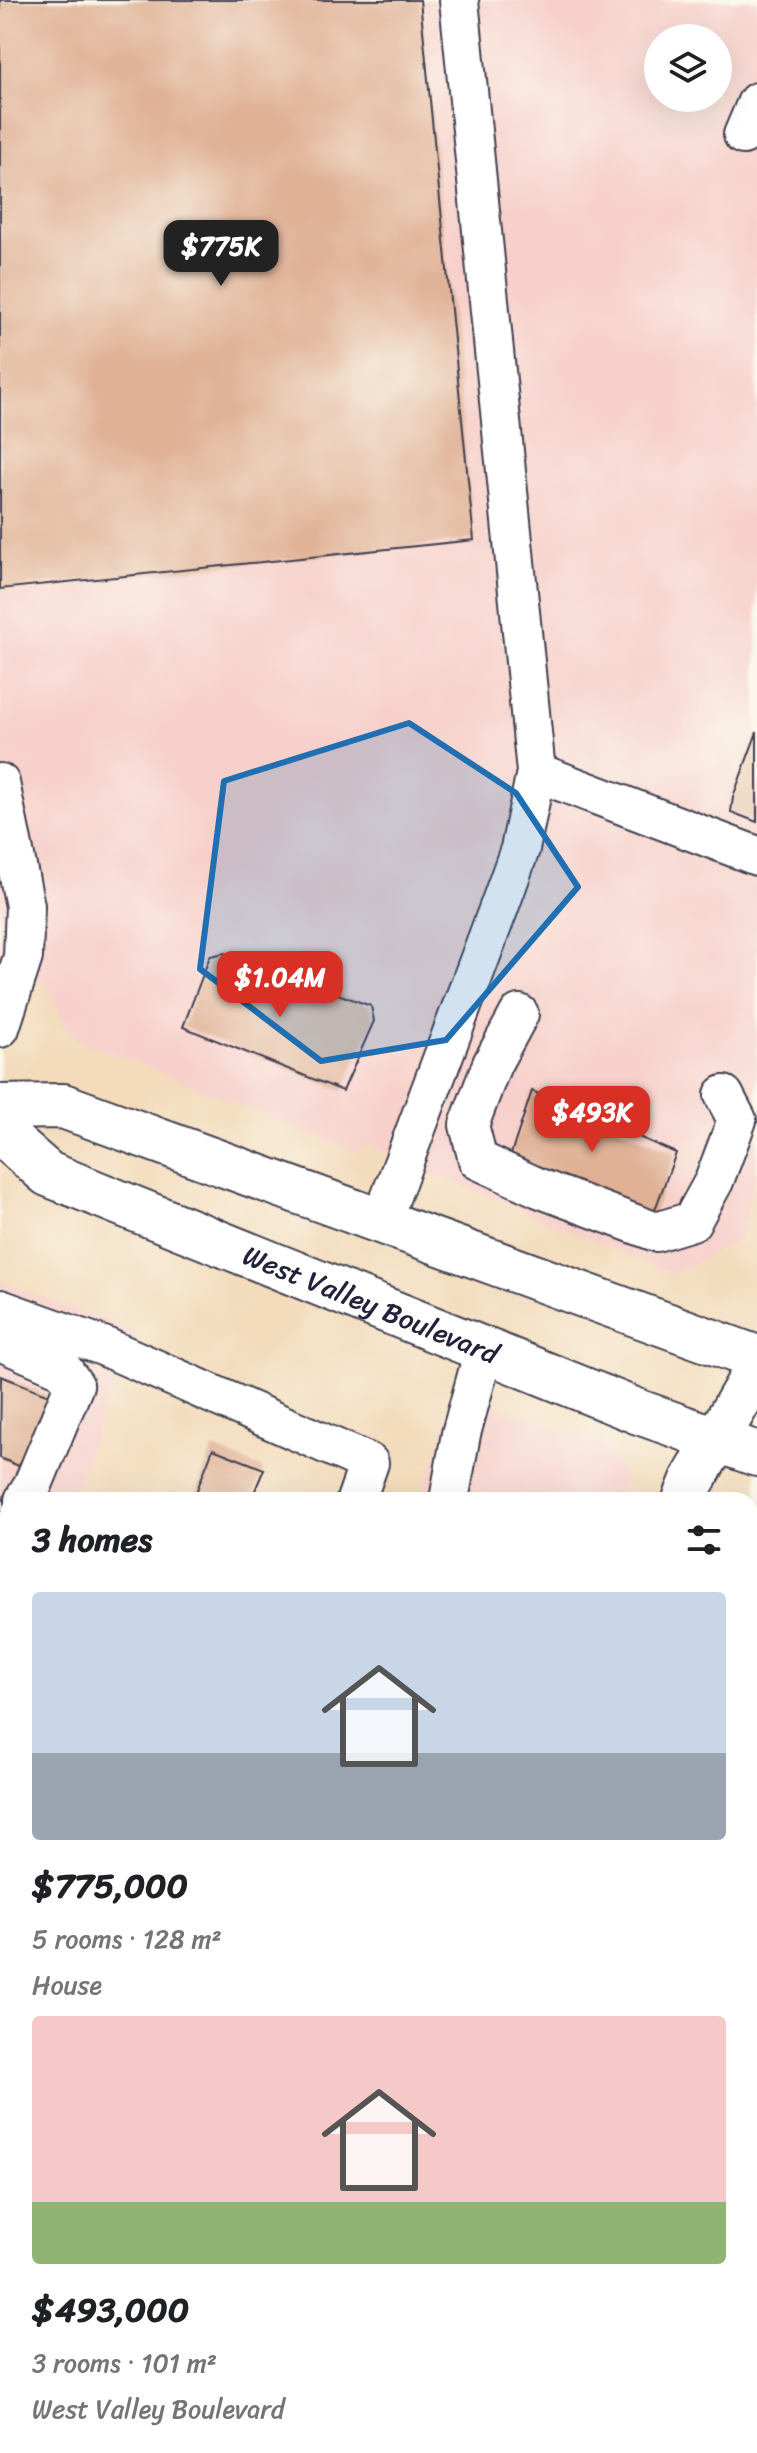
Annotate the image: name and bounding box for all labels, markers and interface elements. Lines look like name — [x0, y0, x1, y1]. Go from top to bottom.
map controls — [644, 24, 732, 112]
button: layers — [644, 24, 732, 112]
pin: $775K — [165, 220, 277, 288]
text: $775K — [182, 223, 260, 269]
pin: $1.04M — [215, 951, 345, 1019]
text: $1.04M — [235, 954, 325, 1000]
pin: $493K — [536, 1086, 648, 1154]
text: $493K — [552, 1089, 632, 1135]
street label: West Valley Boulevard — [235, 1231, 508, 1379]
text: 3 homes — [32, 1510, 152, 1570]
icon: filters — [682, 1518, 726, 1562]
icon: home — [307, 1644, 451, 1788]
text: $775,000 — [32, 1856, 188, 1916]
text: 5 rooms · 128 m² — [32, 1916, 222, 1962]
text: House — [32, 1962, 102, 2008]
icon: home — [307, 2068, 451, 2212]
text: $493,000 — [32, 2280, 189, 2340]
text: 3 rooms · 101 m² — [32, 2340, 217, 2386]
text: West Valley Boulevard — [32, 2386, 285, 2432]

